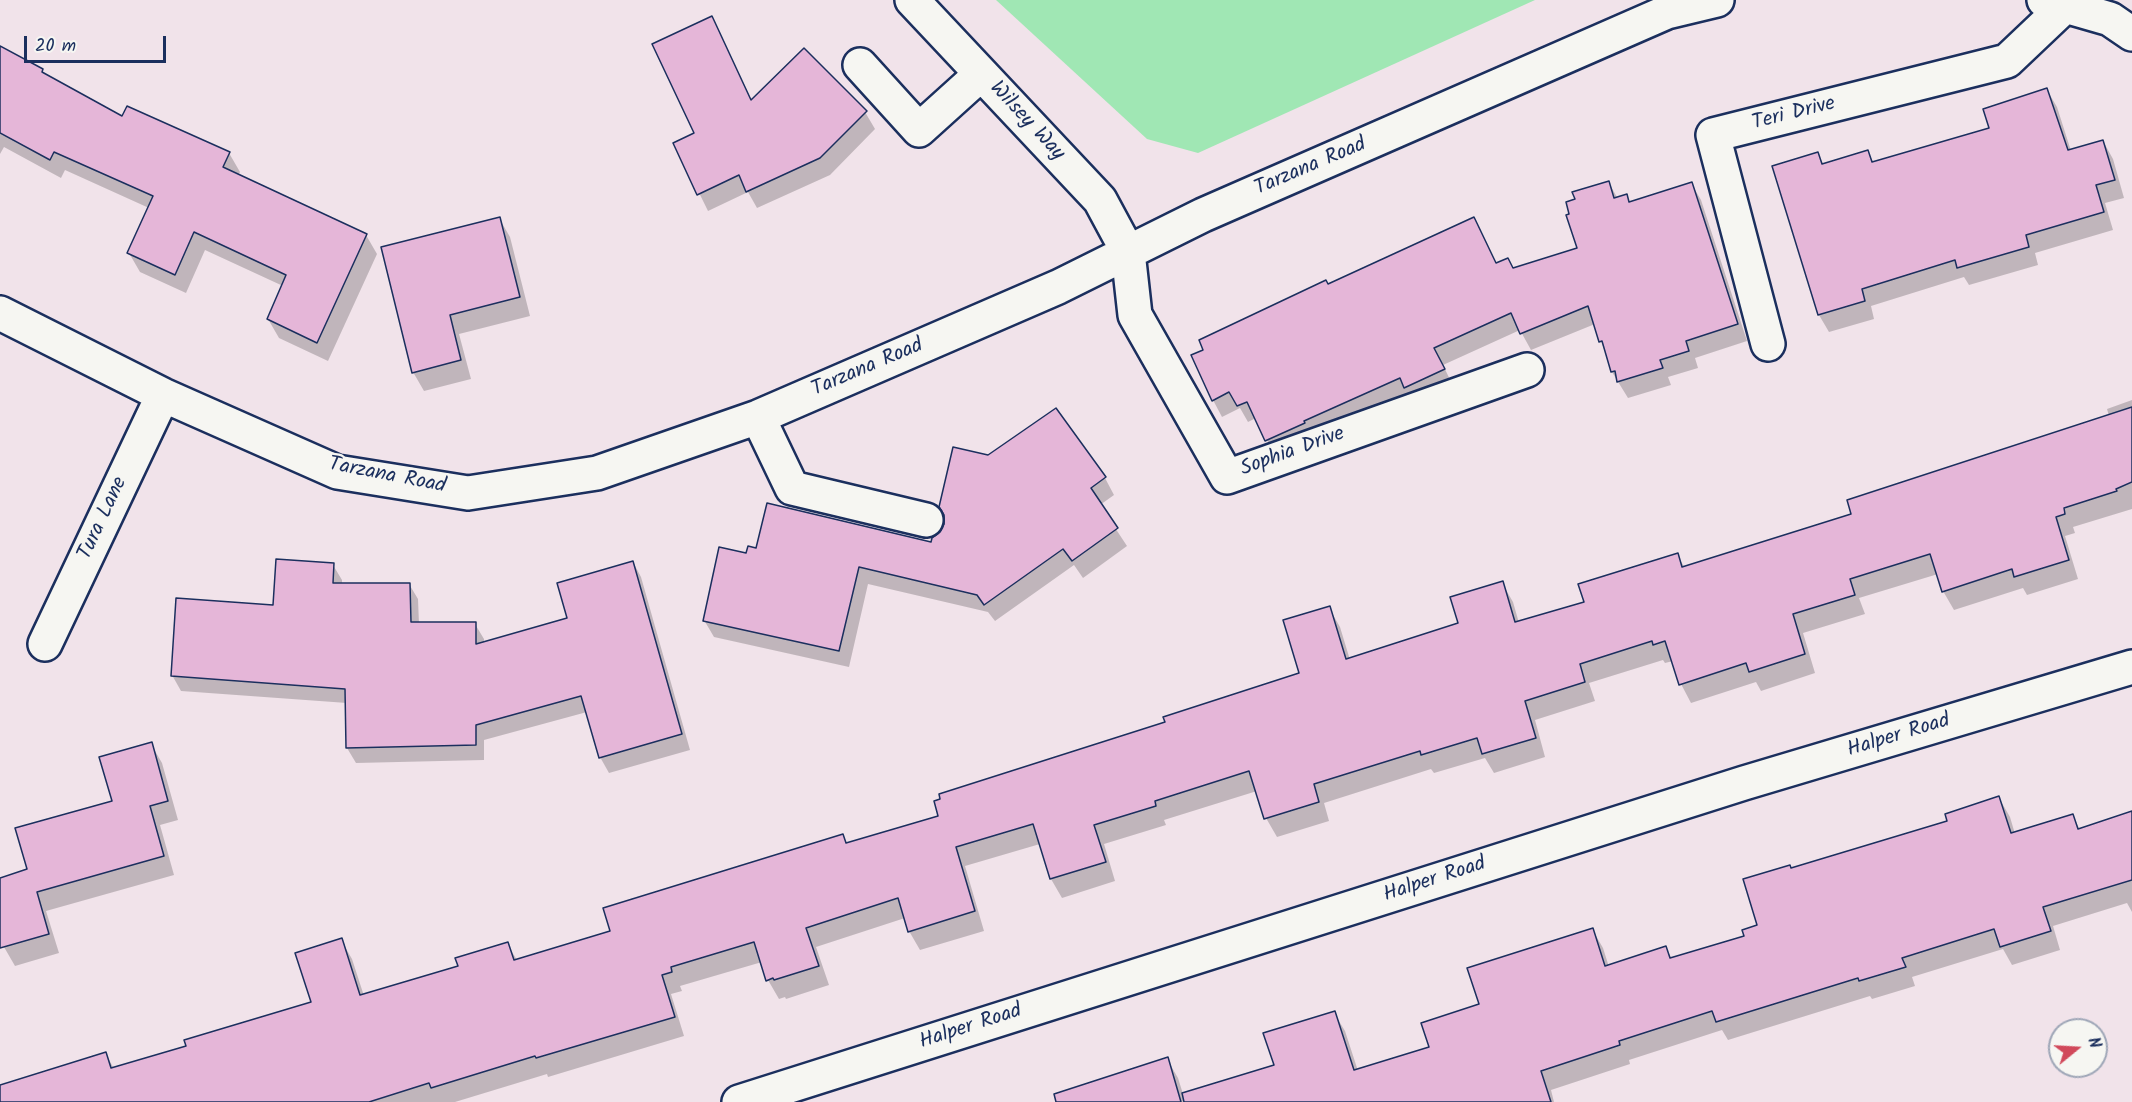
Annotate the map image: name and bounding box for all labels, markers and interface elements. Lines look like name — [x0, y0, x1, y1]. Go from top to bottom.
scale bar — [27, 24, 170, 62]
text: 20 m — [35, 32, 76, 61]
street label: Wilsey Way — [983, 77, 1069, 167]
street label: Teri Drive — [1750, 93, 1838, 137]
street label: Tarzana Road — [1251, 133, 1371, 203]
street label: Tarzana Road — [808, 334, 928, 404]
street label: Sophia Drive — [1237, 423, 1349, 483]
street label: Tarzana Road — [326, 453, 448, 501]
street label: Tura Lane — [74, 474, 134, 564]
street label: Halper Road — [1845, 709, 1953, 765]
street label: Halper Road — [1381, 853, 1489, 909]
street label: Halper Road — [917, 1000, 1025, 1056]
north arrow — [2048, 1018, 2108, 1078]
text: N — [2080, 1034, 2107, 1052]

